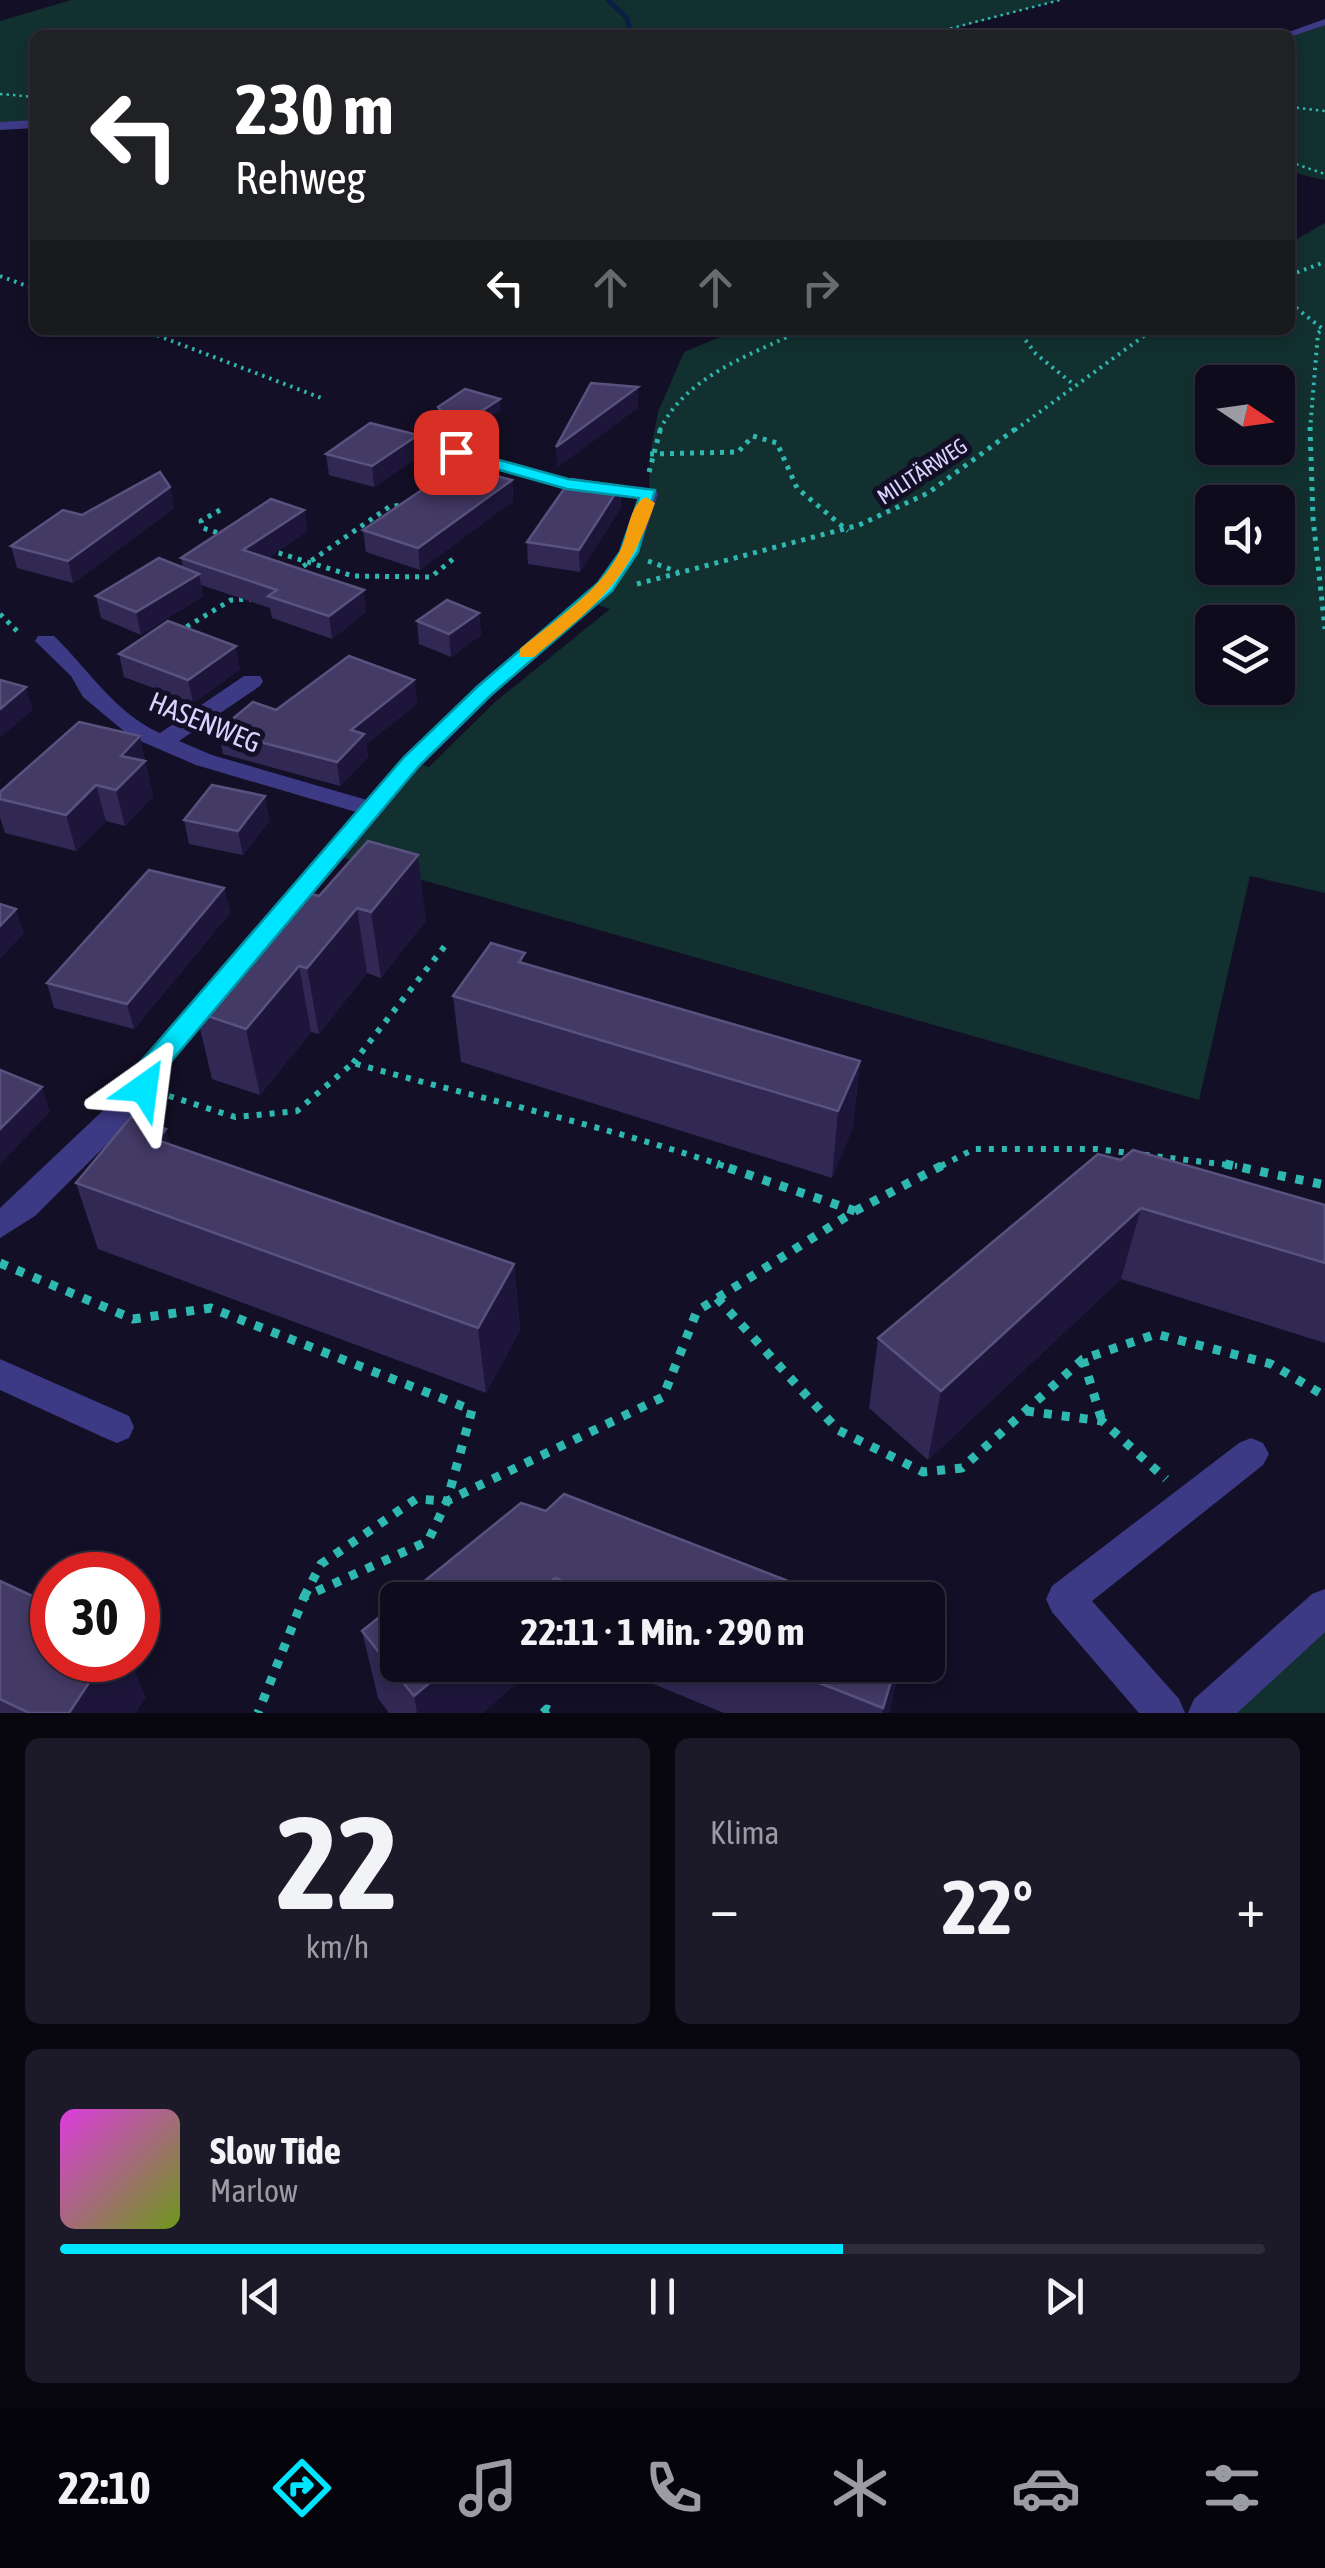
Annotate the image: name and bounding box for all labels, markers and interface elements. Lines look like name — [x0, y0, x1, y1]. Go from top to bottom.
text: 230 m — [235, 69, 394, 149]
icon: left — [70, 70, 200, 200]
text: Rehweg — [235, 152, 366, 204]
icon: left — [478, 260, 533, 315]
icon: ahead — [583, 260, 638, 315]
icon: ahead — [688, 260, 743, 315]
icon: right — [793, 260, 848, 315]
north arrow — [1195, 365, 1295, 465]
map controls — [1195, 365, 1295, 705]
pin — [414, 410, 499, 495]
icon: arrive — [429, 425, 484, 480]
street label: MILITÄRWEG — [872, 432, 972, 510]
button: sound — [1195, 485, 1295, 585]
button: layers — [1195, 605, 1295, 705]
street label: HASENWEG — [145, 685, 265, 759]
position arrow — [92, 1036, 196, 1140]
speed limit sign: 30 — [30, 1552, 160, 1682]
text: 22:11 · 1 Min. · 290 m — [521, 1610, 804, 1653]
text: 22 — [276, 1788, 399, 1937]
text: Klima — [710, 1814, 779, 1851]
text: 22° — [942, 1864, 1033, 1950]
text: − — [710, 1876, 739, 1939]
text: + — [1236, 1876, 1265, 1939]
text: km/h — [306, 1928, 369, 1965]
text: Slow Tide — [210, 2129, 341, 2172]
text: Marlow — [210, 2172, 298, 2209]
icon: previous — [233, 2269, 288, 2324]
icon: pause — [635, 2269, 690, 2324]
icon: next — [1037, 2269, 1092, 2324]
icon: directions — [267, 2453, 337, 2523]
icon: music — [453, 2453, 523, 2523]
icon: phone — [639, 2453, 709, 2523]
icon: climate — [825, 2453, 895, 2523]
icon: car — [1011, 2453, 1081, 2523]
icon: filters — [1197, 2453, 1267, 2523]
text: 22:10 — [58, 2462, 151, 2514]

